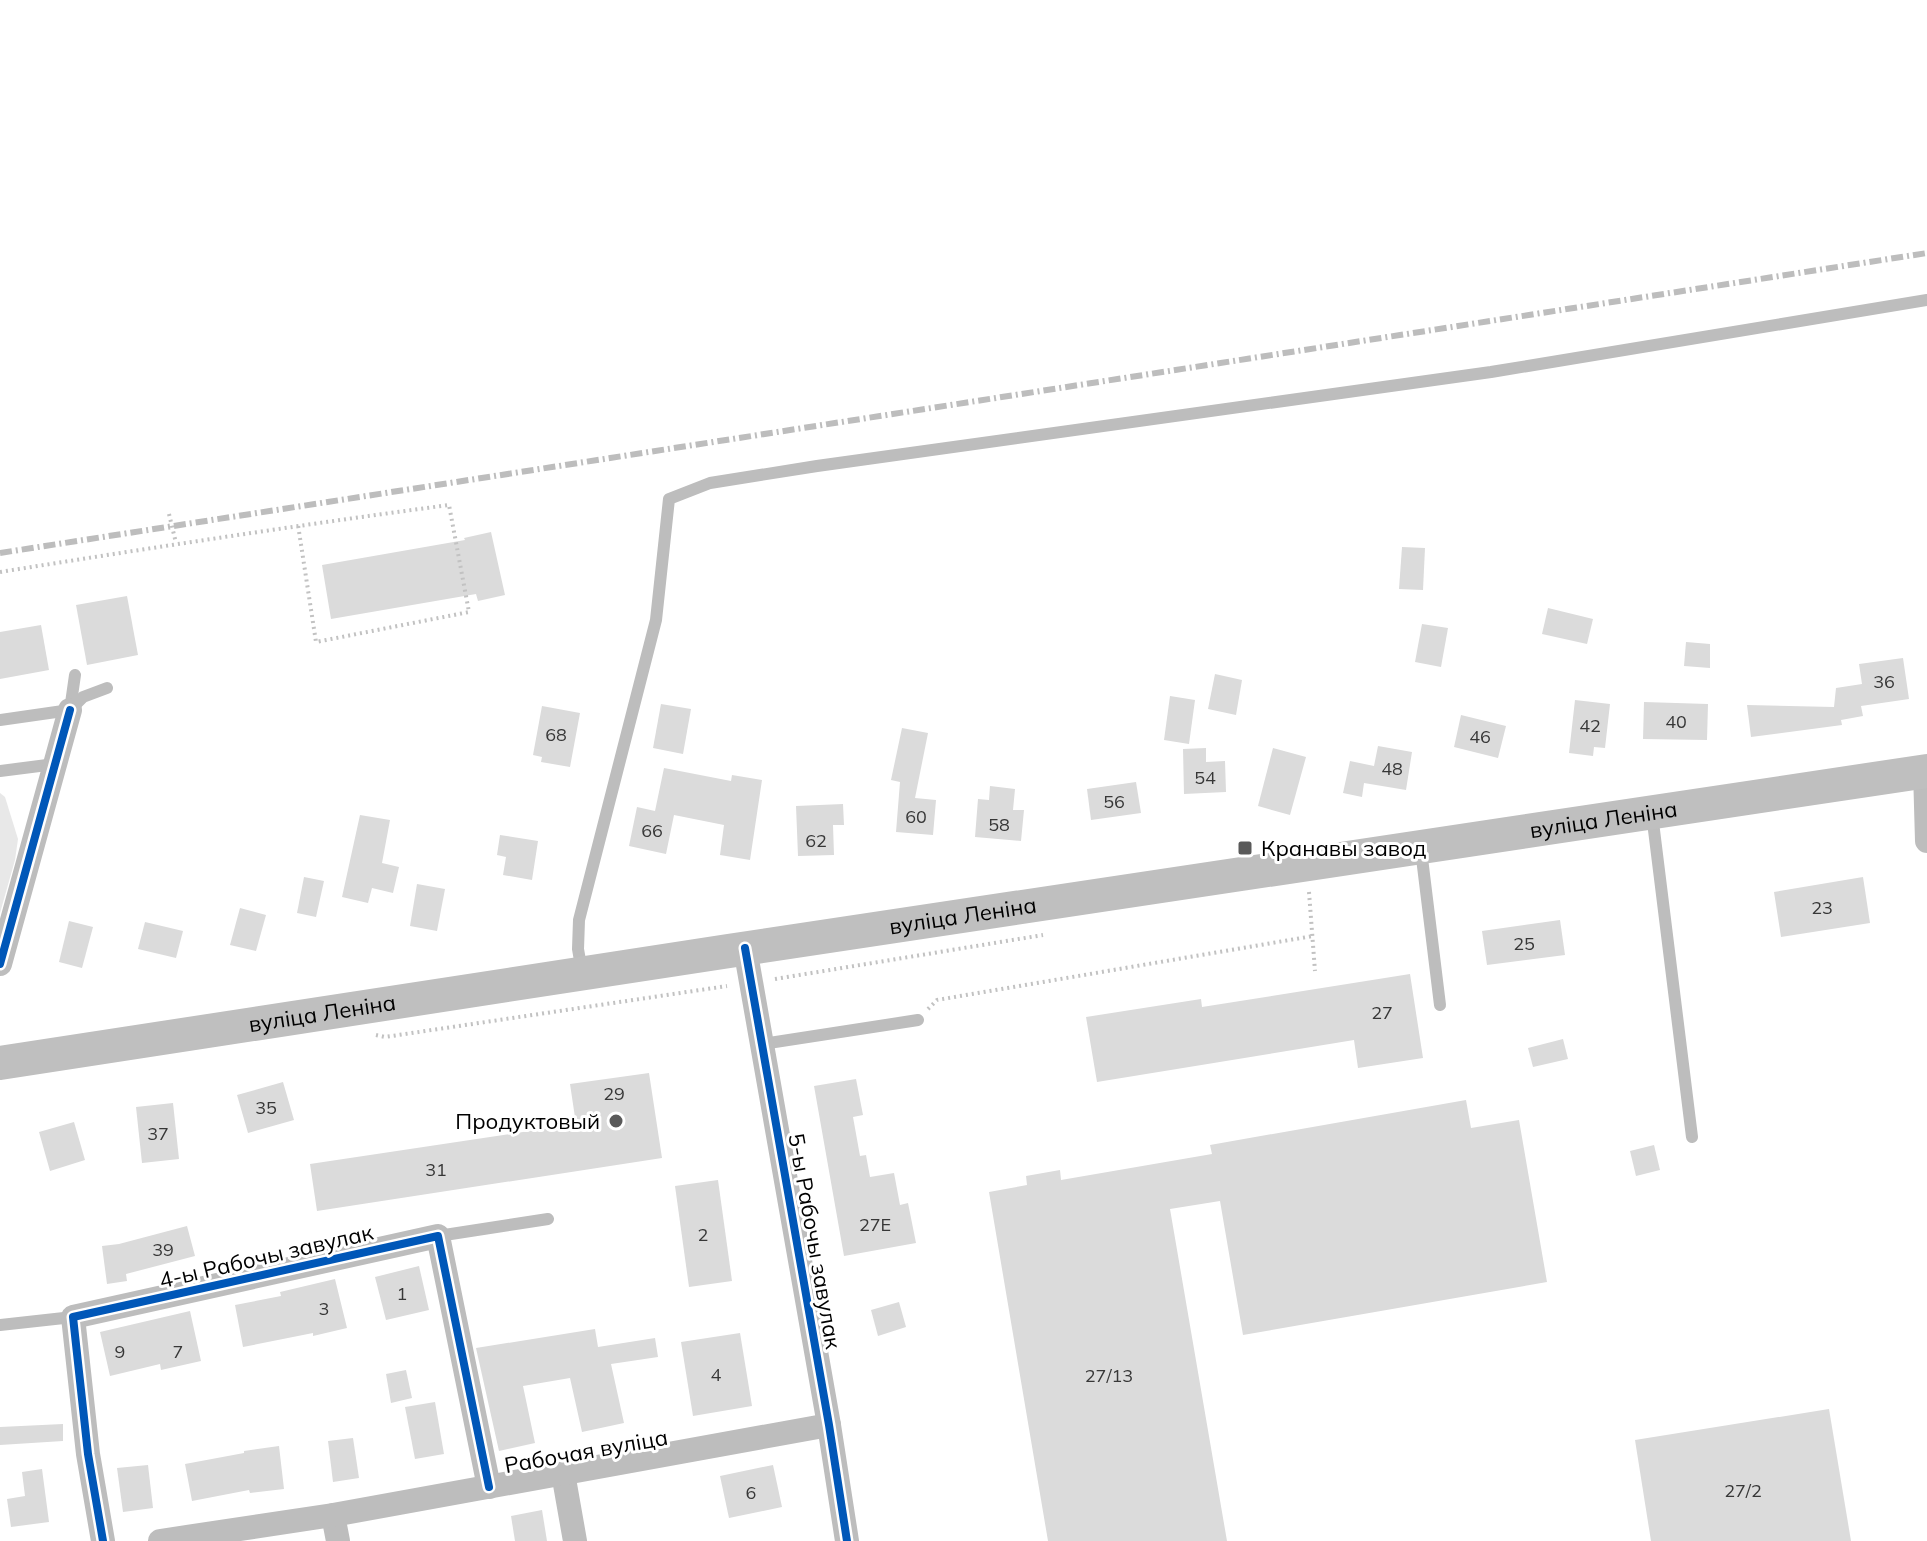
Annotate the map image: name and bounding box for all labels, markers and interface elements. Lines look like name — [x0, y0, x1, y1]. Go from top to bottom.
house number: 36 — [1873, 670, 1895, 693]
house number: 40 — [1665, 710, 1687, 733]
house number: 42 — [1579, 714, 1601, 737]
house number: 68 — [545, 723, 567, 746]
house number: 46 — [1469, 725, 1491, 748]
house number: 48 — [1381, 757, 1403, 780]
house number: 54 — [1194, 766, 1216, 789]
house number: 56 — [1103, 790, 1125, 813]
street label: вуліца Леніна — [1528, 794, 1679, 844]
house number: 60 — [905, 805, 927, 828]
house number: 58 — [988, 813, 1010, 836]
house number: 66 — [641, 819, 663, 842]
house number: 62 — [805, 829, 827, 852]
place label: Кранавы завод — [1261, 834, 1426, 862]
marker: Кранавы завод — [1236, 839, 1254, 857]
street label: вуліца Леніна — [887, 891, 1038, 941]
house number: 23 — [1811, 896, 1833, 919]
house number: 25 — [1513, 932, 1535, 955]
street label: вуліца Леніна — [247, 988, 398, 1038]
house number: 27 — [1371, 1001, 1393, 1024]
house number: 29 — [603, 1082, 625, 1105]
house number: 35 — [255, 1096, 277, 1119]
place label: Продуктовый — [455, 1107, 600, 1135]
marker: Продуктовый — [607, 1112, 625, 1130]
house number: 37 — [147, 1122, 169, 1145]
street label: 5-ы Рабочы завулак — [782, 1131, 848, 1351]
house number: 31 — [425, 1158, 447, 1181]
house number: 27Е — [859, 1213, 891, 1236]
street label: 4-ы Рабочы завулак — [156, 1218, 376, 1294]
house number: 2 — [698, 1223, 708, 1246]
house number: 39 — [152, 1238, 174, 1261]
house number: 1 — [397, 1282, 407, 1305]
house number: 3 — [319, 1297, 329, 1320]
house number: 9 — [115, 1340, 125, 1363]
house number: 7 — [173, 1340, 183, 1363]
house number: 4 — [711, 1363, 722, 1386]
house number: 27/13 — [1085, 1364, 1133, 1387]
street label: Рабочая вуліца — [502, 1423, 670, 1479]
house number: 27/2 — [1724, 1479, 1762, 1502]
house number: 6 — [746, 1481, 756, 1504]

